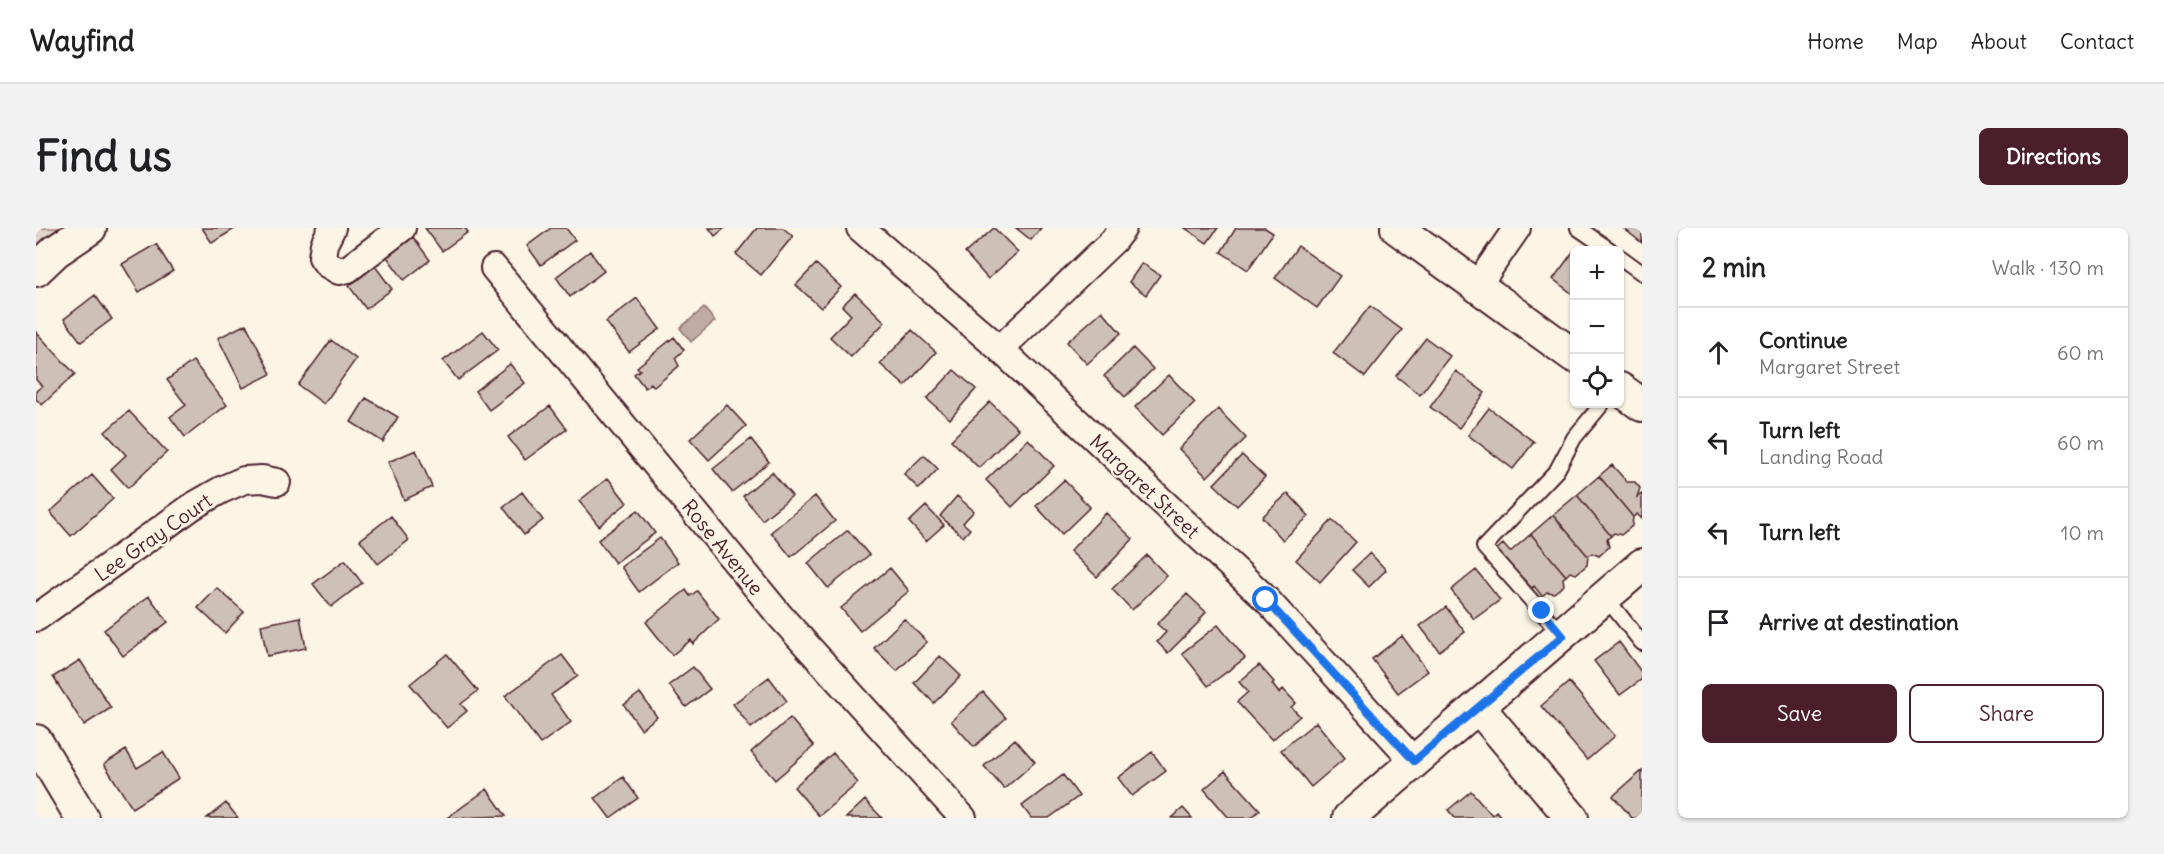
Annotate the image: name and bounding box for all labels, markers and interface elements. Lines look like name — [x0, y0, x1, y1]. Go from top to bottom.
text: Wayfind — [30, 23, 134, 59]
text: Home — [1807, 28, 1864, 55]
text: Map — [1897, 28, 1938, 55]
text: About — [1971, 28, 2027, 55]
text: Contact — [2060, 28, 2134, 55]
button: Directions — [1979, 128, 2128, 185]
text: Find us — [36, 130, 172, 182]
map controls — [1570, 246, 1624, 408]
button: + — [1570, 246, 1624, 300]
text: 2 min — [1702, 251, 1766, 284]
text: Walk · 130 m — [1992, 255, 2104, 280]
button: − — [1570, 300, 1624, 354]
text: Continue — [1759, 326, 1848, 354]
icon: ahead — [1702, 336, 1735, 369]
text: 60 m — [2057, 340, 2104, 365]
button: locate — [1570, 354, 1624, 408]
text: Margaret Street — [1759, 354, 1900, 379]
text: Turn left — [1759, 416, 1840, 444]
icon: left — [1702, 426, 1735, 459]
street label: Margaret Street — [1085, 429, 1205, 543]
text: 60 m — [2057, 430, 2104, 455]
text: Landing Road — [1759, 444, 1883, 469]
street label: Lee Gray Court — [90, 487, 217, 587]
street label: Rose Avenue — [677, 494, 769, 600]
icon: left — [1702, 516, 1735, 549]
text: Turn left — [1759, 518, 1840, 546]
text: 10 m — [2061, 520, 2104, 545]
route start — [1252, 586, 1278, 612]
route end — [1528, 597, 1554, 623]
icon: arrive — [1702, 606, 1735, 639]
text: Arrive at destination — [1759, 608, 1959, 636]
button: Save — [1702, 684, 1897, 743]
button: Share — [1909, 684, 2104, 743]

